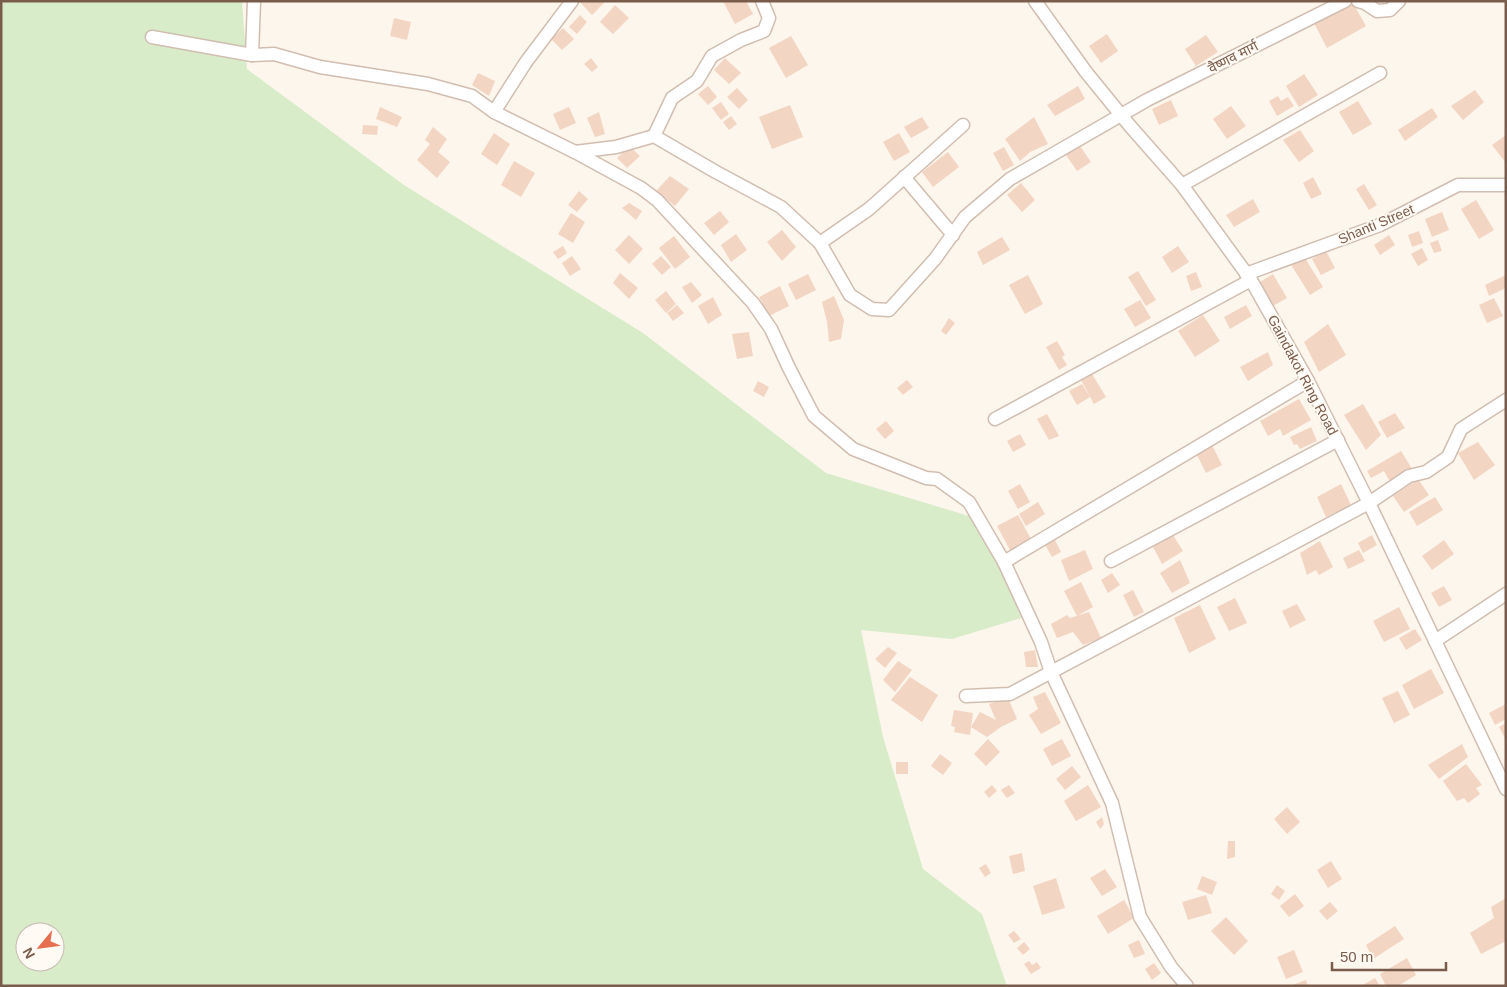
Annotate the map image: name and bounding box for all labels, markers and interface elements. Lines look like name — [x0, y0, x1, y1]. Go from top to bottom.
street label: वैष्णव मार्ग — [1205, 37, 1262, 76]
street label: Shanti Street — [1336, 201, 1416, 247]
street label: Gaindakot Ring Road — [1265, 312, 1341, 438]
north arrow — [15, 922, 65, 972]
scale bar — [1332, 940, 1446, 972]
text: N — [19, 945, 38, 962]
text: 50 m — [1340, 948, 1373, 965]

